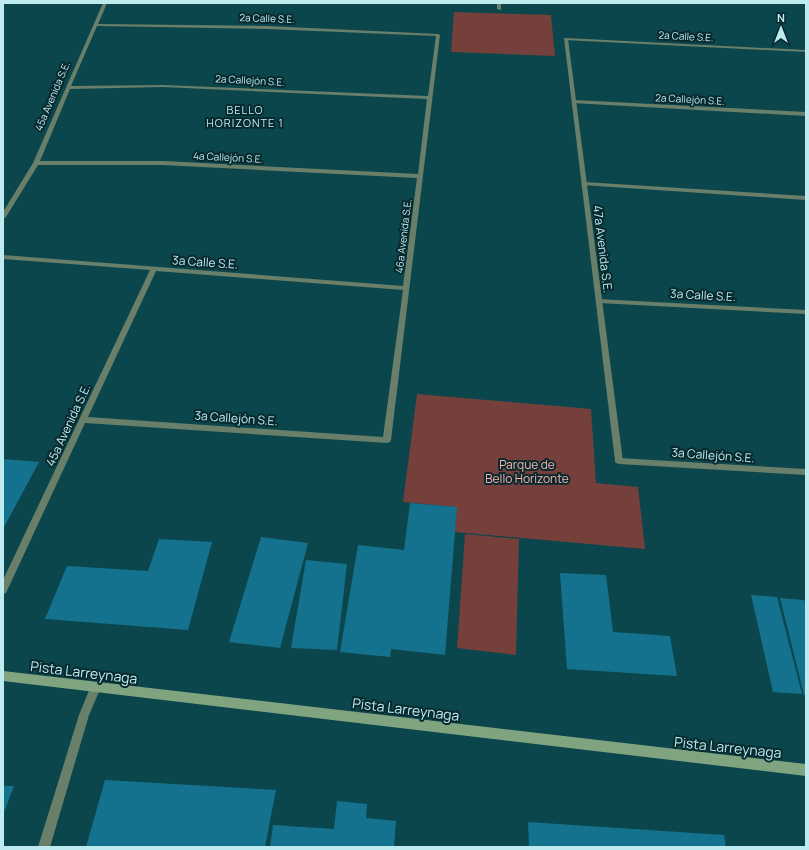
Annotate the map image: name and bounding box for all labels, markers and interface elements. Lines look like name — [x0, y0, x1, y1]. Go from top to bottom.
north arrow — [761, 8, 801, 48]
street label: 2a Calle S.E. — [239, 10, 295, 26]
text: N — [777, 10, 785, 25]
street label: 2a Calle S.E. — [658, 28, 714, 44]
street label: 45a Avenida S.E. — [31, 59, 73, 133]
street label: 2a Callejón S.E. — [215, 71, 285, 89]
street label: 2a Callejón S.E. — [655, 90, 725, 108]
district label: BELLO HORIZONTE 1 — [206, 102, 284, 130]
street label: 4a Callejón S.E. — [193, 148, 263, 166]
street label: 46a Avenida S.E. — [392, 198, 414, 274]
street label: 47a Avenida S.E. — [589, 204, 617, 294]
street label: 3a Calle S.E. — [171, 251, 239, 273]
street label: 3a Calle S.E. — [670, 285, 736, 305]
street label: 45a Avenida S.E. — [41, 381, 95, 469]
street label: 3a Callejón S.E. — [194, 407, 278, 429]
street label: 3a Callejón S.E. — [671, 444, 755, 466]
park label: Parque de Bello Horizonte — [485, 456, 569, 487]
street label: Pista Larreynaga — [29, 656, 139, 688]
street label: Pista Larreynaga — [351, 693, 461, 725]
street label: Pista Larreynaga — [673, 732, 783, 762]

